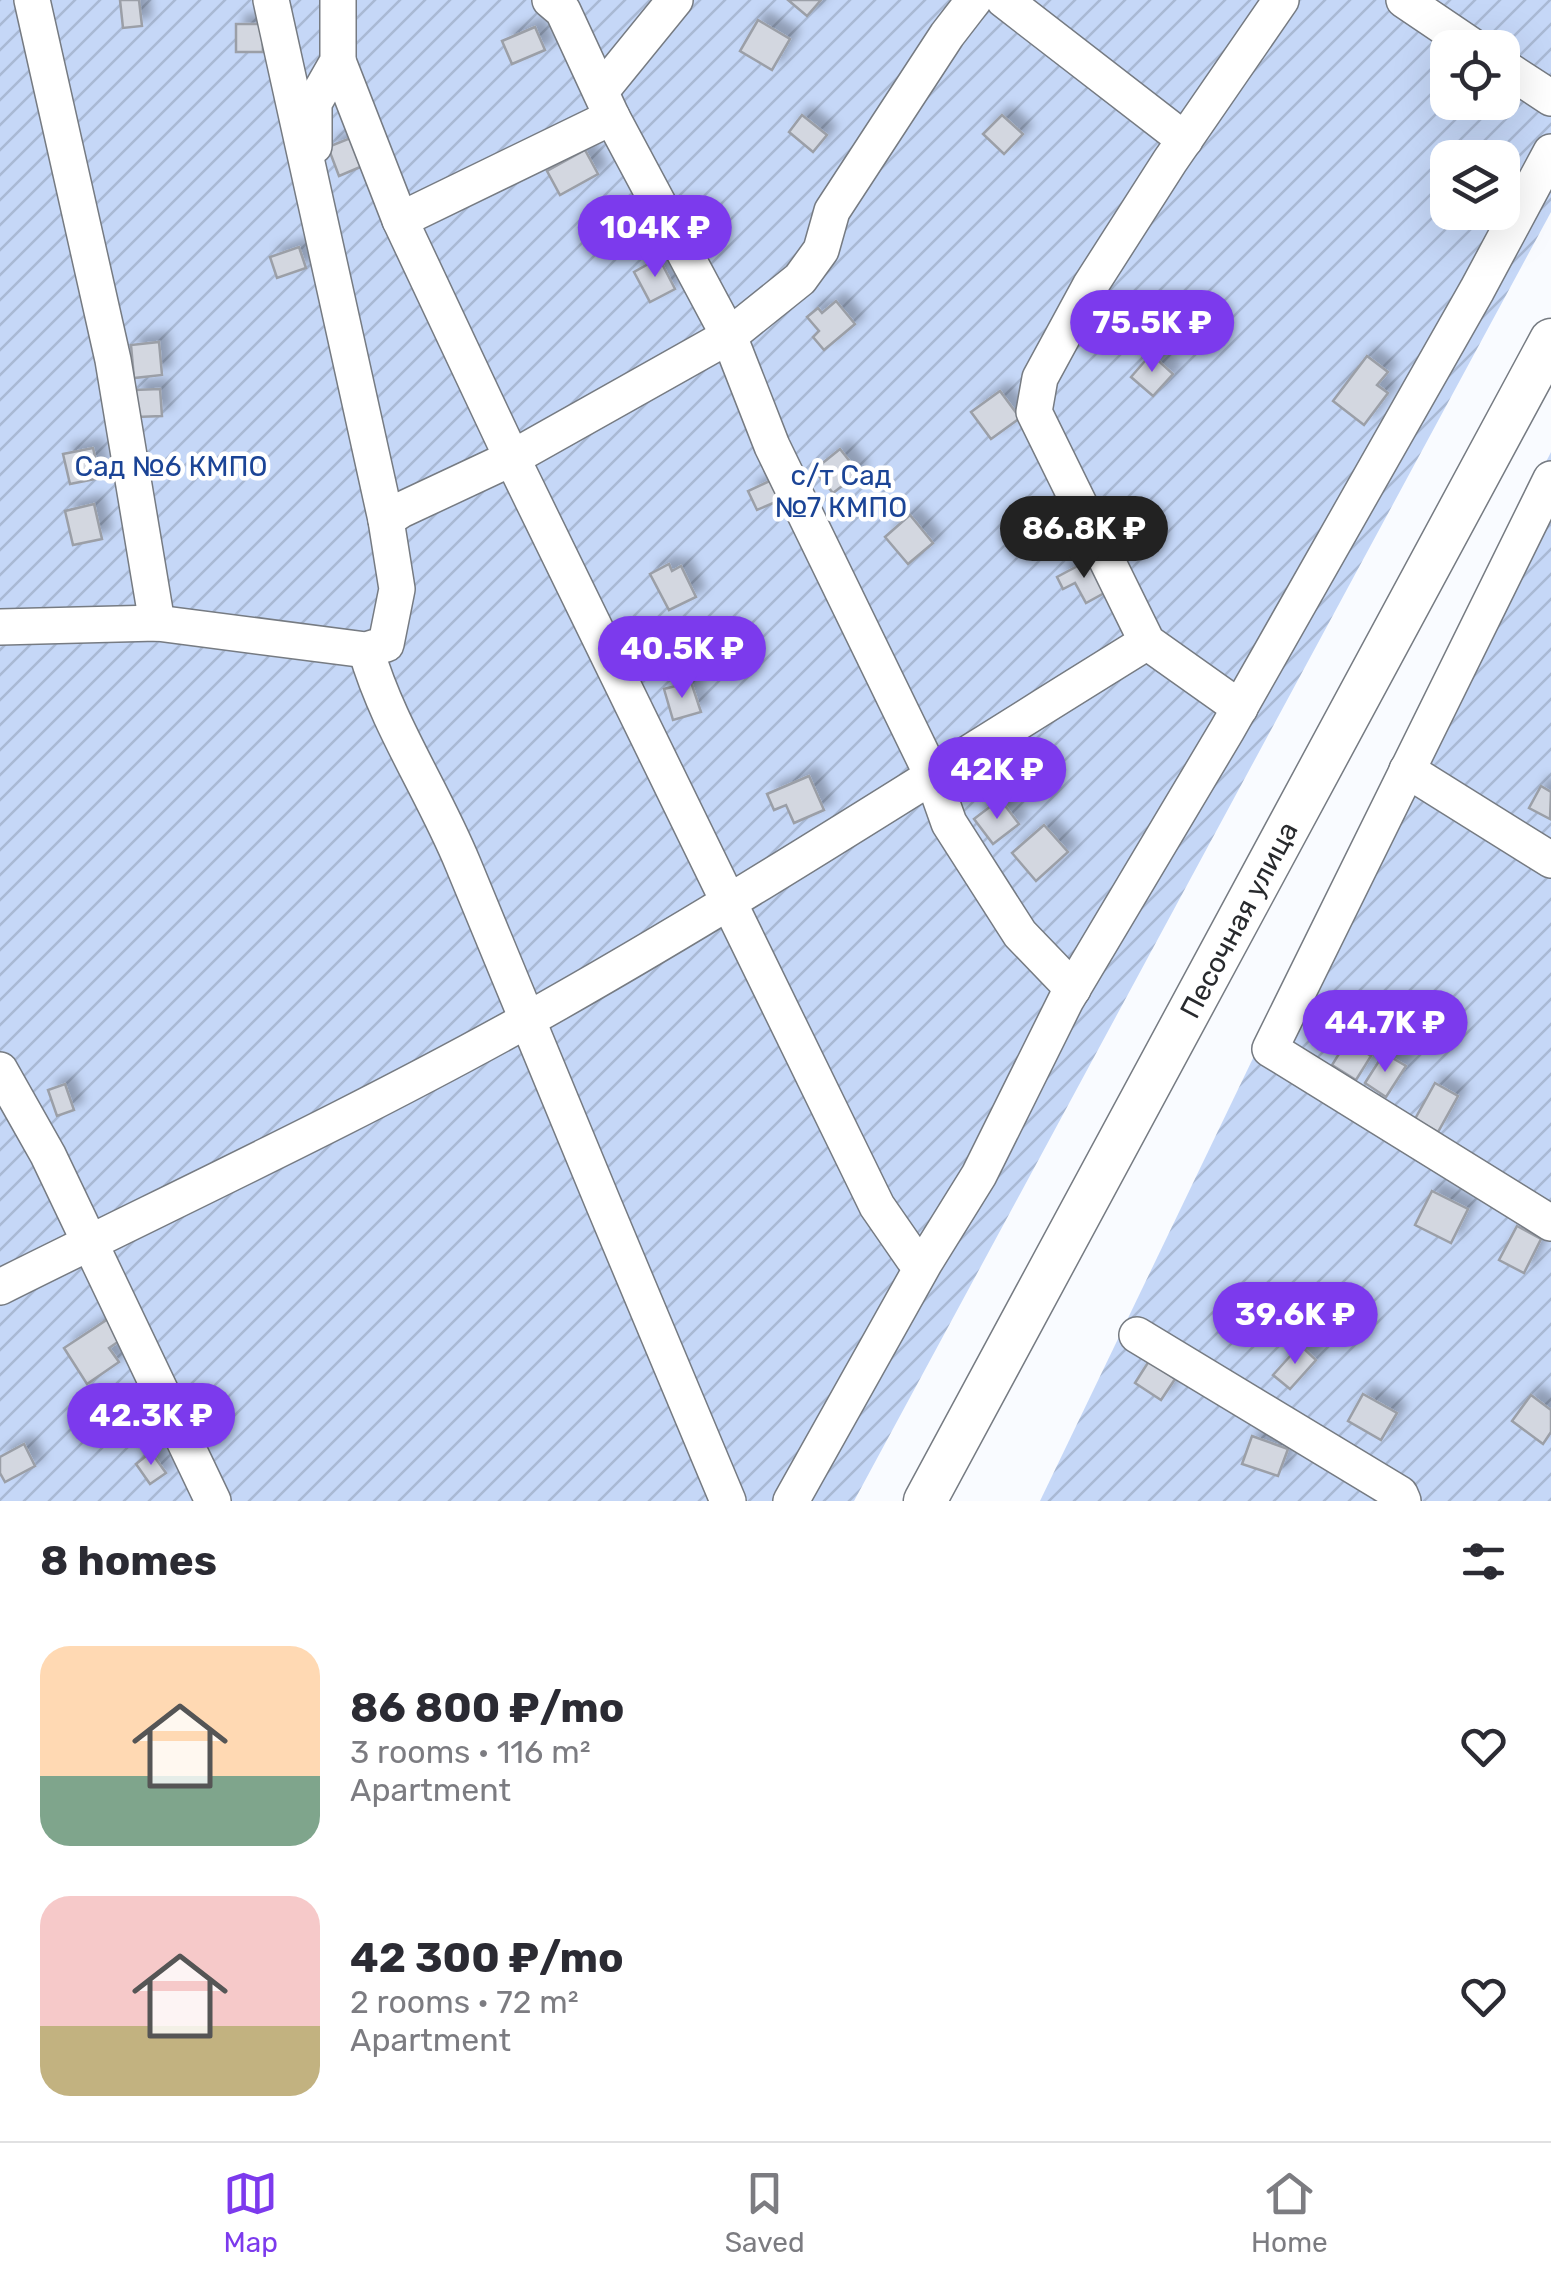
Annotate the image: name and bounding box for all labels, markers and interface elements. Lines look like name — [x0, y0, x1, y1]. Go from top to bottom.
map controls — [1430, 30, 1520, 230]
button: locate — [1430, 30, 1520, 120]
button: layers — [1430, 140, 1520, 230]
pin: 104K ₽ — [574, 195, 736, 280]
text: 104K ₽ — [600, 208, 710, 246]
pin: 75.5K ₽ — [1060, 290, 1244, 375]
text: 75.5K ₽ — [1092, 303, 1212, 341]
park label: Сад №6 КМПО — [74, 450, 268, 483]
park label: с/т Сад №7 КМПО — [775, 459, 907, 524]
pin: 86.8K ₽ — [992, 496, 1176, 581]
text: 86.8K ₽ — [1022, 509, 1146, 547]
pin: 40.5K ₽ — [590, 616, 774, 701]
text: 40.5K ₽ — [620, 629, 744, 667]
pin: 42K ₽ — [927, 737, 1067, 822]
text: 42K ₽ — [950, 750, 1044, 788]
street label: Песочная улица — [1173, 816, 1305, 1024]
pin: 44.7K ₽ — [1293, 990, 1477, 1075]
text: 44.7K ₽ — [1325, 1003, 1445, 1041]
pin: 39.6K ₽ — [1203, 1282, 1387, 1367]
text: 39.6K ₽ — [1235, 1295, 1355, 1333]
pin: 42.3K ₽ — [59, 1383, 243, 1468]
text: 42.3K ₽ — [89, 1396, 213, 1434]
icon: filters — [1456, 1534, 1511, 1589]
text: 8 homes — [40, 1536, 217, 1586]
text: 86 800 ₽/mo — [350, 1683, 624, 1733]
icon: home — [120, 1686, 240, 1806]
icon: heart — [1456, 1719, 1511, 1774]
text: 3 rooms · 116 m² — [350, 1733, 591, 1771]
text: Apartment — [350, 1771, 511, 1809]
text: 42 300 ₽/mo — [350, 1933, 624, 1983]
icon: home — [120, 1936, 240, 2056]
icon: heart — [1456, 1969, 1511, 2024]
text: 2 rooms · 72 m² — [350, 1983, 579, 2021]
text: Apartment — [350, 2021, 511, 2059]
tab: Map — [223, 2166, 278, 2259]
tab: Saved — [725, 2166, 805, 2259]
tab: Home — [1251, 2166, 1328, 2259]

